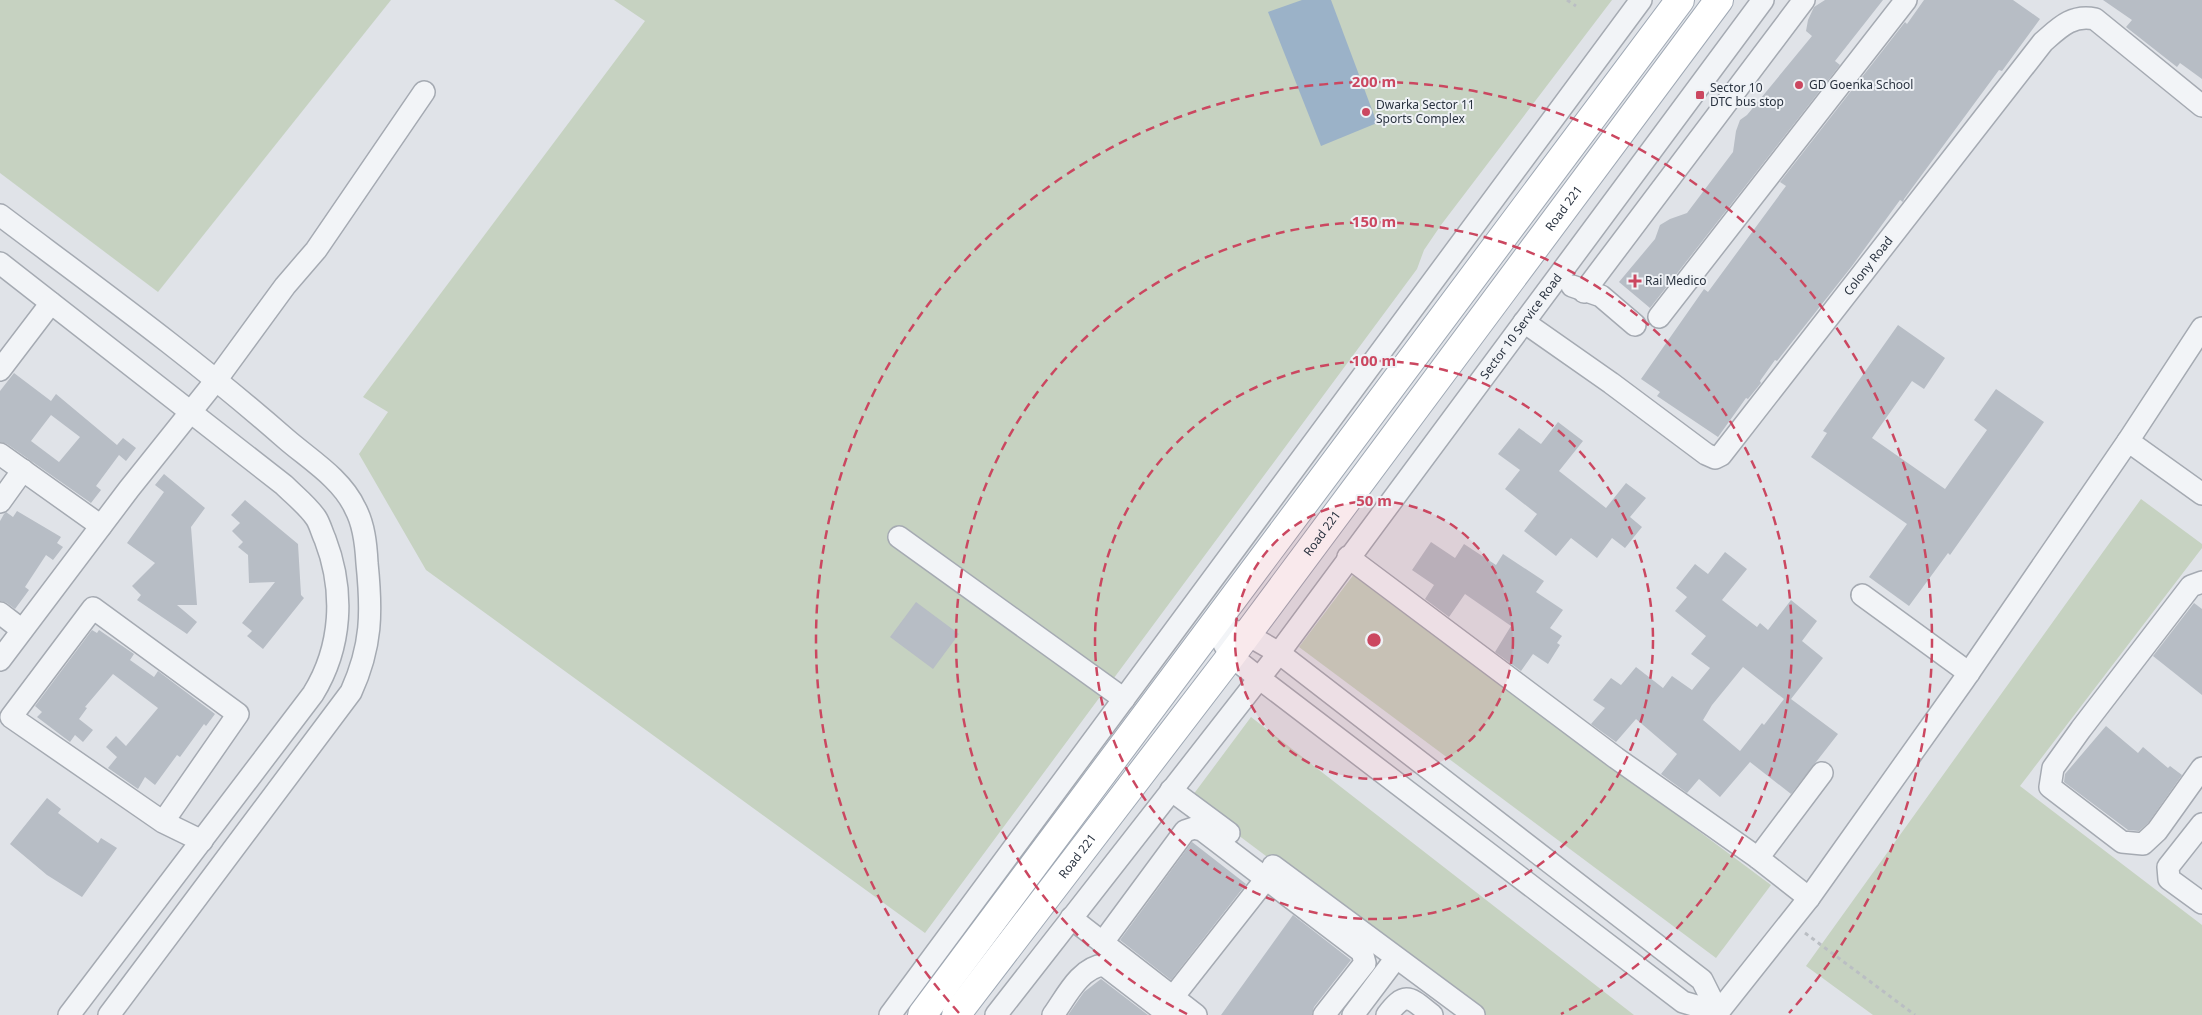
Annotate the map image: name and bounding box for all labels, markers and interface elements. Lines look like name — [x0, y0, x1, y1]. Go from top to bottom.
text: 200 m — [1352, 71, 1396, 91]
place label: GD Goenka School — [1809, 76, 1913, 93]
place label: Sector 10 DTC bus stop — [1710, 79, 1784, 110]
marker: GD Goenka School — [1793, 79, 1805, 91]
marker: Sector 10 DTC bus stop — [1694, 89, 1706, 101]
place label: Dwarka Sector 11 Sports Complex — [1376, 96, 1475, 127]
marker: Dwarka Sector 11 Sports Complex — [1360, 106, 1372, 118]
street label: Road 221 — [1541, 182, 1586, 234]
text: 150 m — [1352, 211, 1396, 231]
street label: Colony Road — [1839, 233, 1896, 299]
street label: Sector 10 Service Road — [1476, 270, 1566, 383]
place label: Rai Medico — [1645, 272, 1707, 289]
marker: Rai Medico — [1629, 275, 1641, 287]
text: 100 m — [1352, 350, 1396, 370]
text: 50 m — [1356, 490, 1392, 510]
street label: Road 221 — [1299, 507, 1344, 559]
centre of rings — [1365, 631, 1383, 649]
street label: Road 221 — [1054, 830, 1100, 882]

